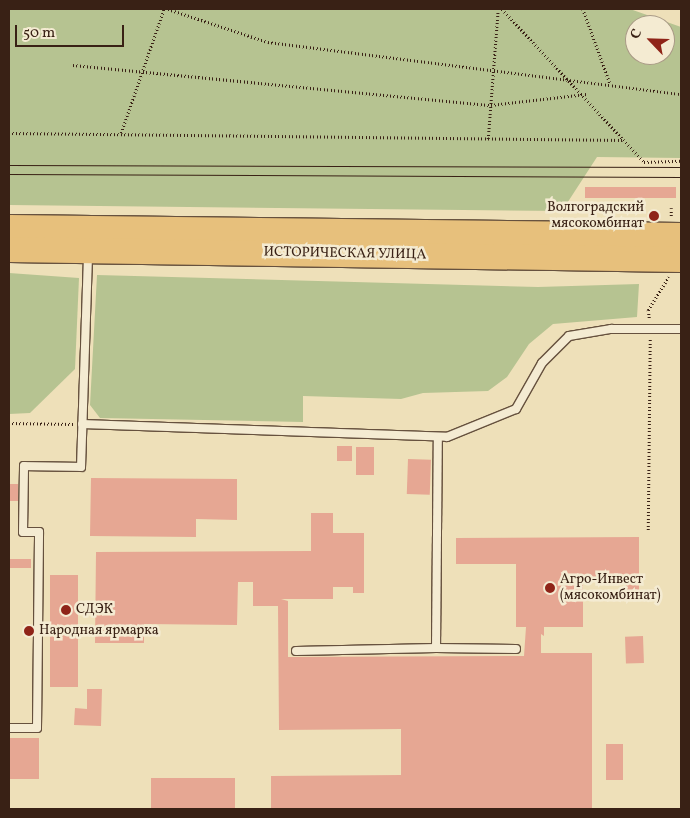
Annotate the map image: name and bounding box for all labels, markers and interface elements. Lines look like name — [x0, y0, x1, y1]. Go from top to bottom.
scale bar — [18, 15, 126, 47]
north arrow — [625, 15, 675, 65]
text: 50 m — [23, 23, 55, 44]
text: С — [626, 26, 647, 42]
place label: Волгоградский мясокомбинат — [547, 200, 644, 232]
marker: Волгоградский мясокомбинат — [648, 210, 660, 222]
street label: ИСТОРИЧЕСКАЯ УЛИЦА — [263, 244, 427, 264]
place label: Агро-Инвест (мясокомбинат) — [560, 572, 661, 604]
marker: Агро-Инвест (мясокомбинат) — [544, 582, 556, 594]
place label: СДЭК — [76, 602, 113, 618]
marker: СДЭК — [60, 604, 72, 616]
place label: Народная ярмарка — [39, 623, 159, 639]
marker: Народная ярмарка — [23, 625, 35, 637]

